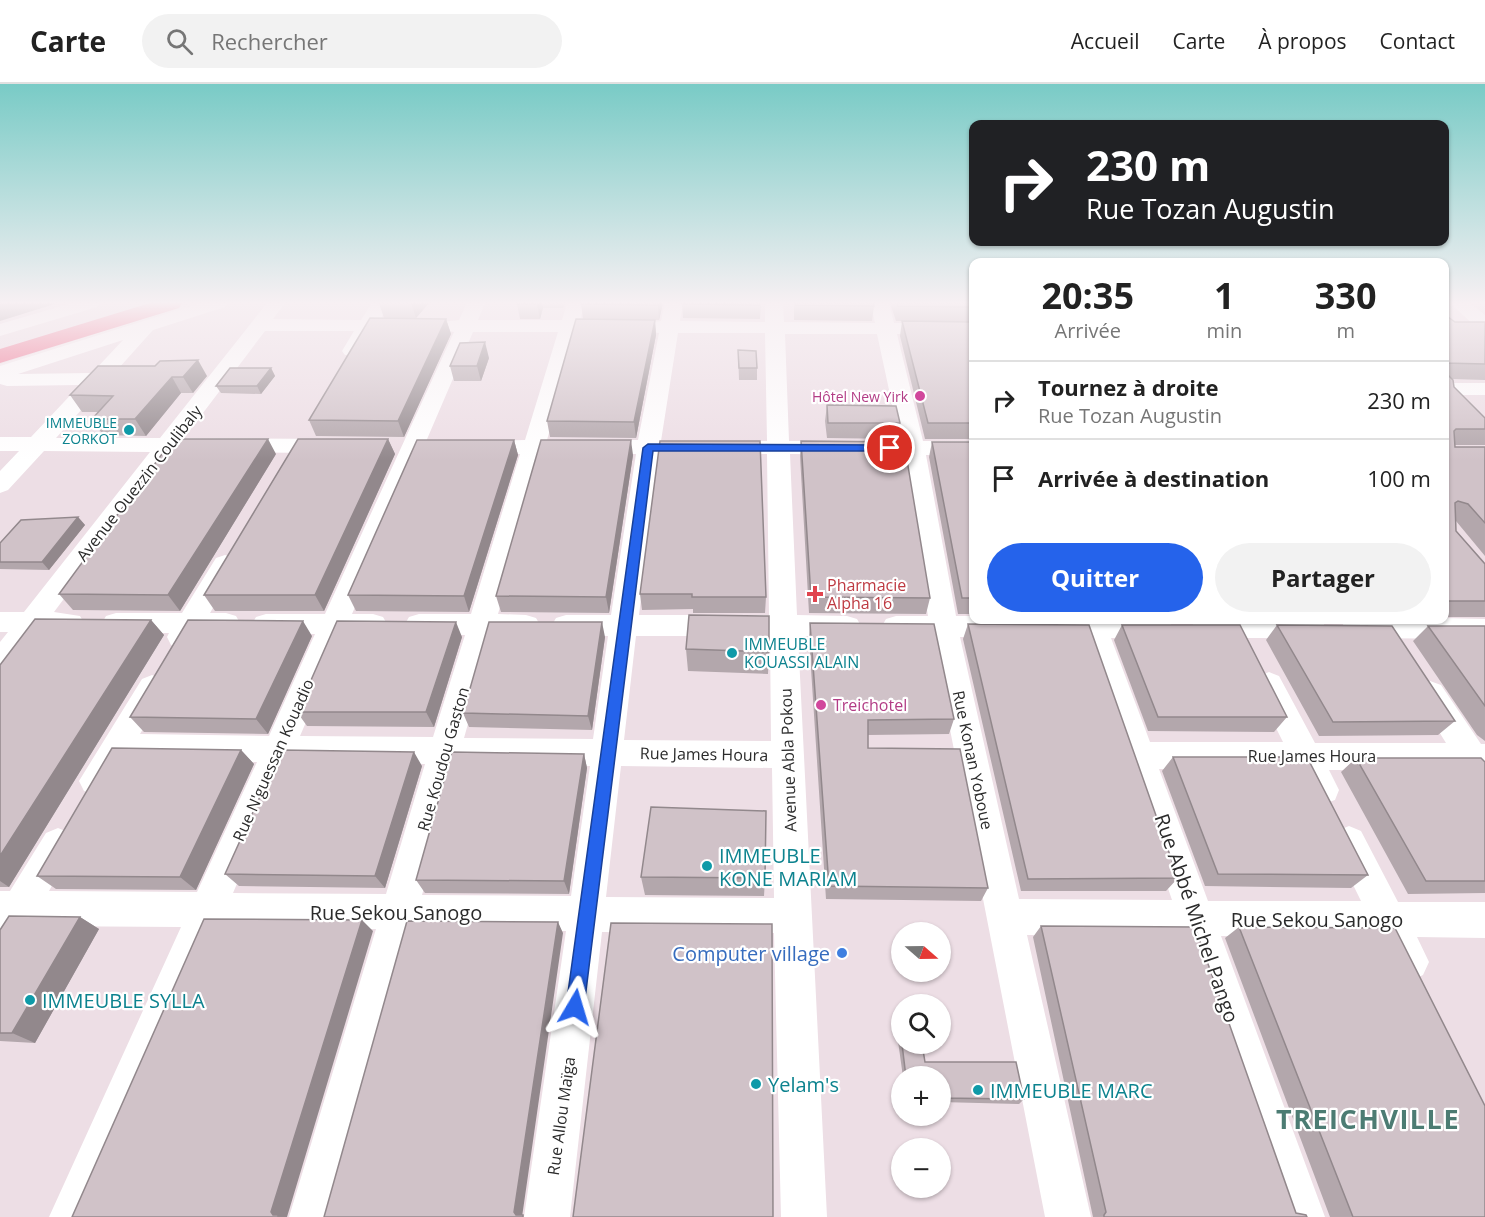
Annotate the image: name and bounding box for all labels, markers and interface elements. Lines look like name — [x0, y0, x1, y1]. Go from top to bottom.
search box — [142, 14, 562, 68]
text: Carte — [30, 22, 106, 60]
icon: search — [163, 25, 196, 58]
text: Rechercher — [211, 26, 328, 56]
text: Accueil — [1071, 27, 1139, 55]
text: Carte — [1172, 27, 1225, 55]
text: À propos — [1258, 27, 1347, 55]
text: Contact — [1380, 27, 1455, 55]
text: 230 m — [1086, 136, 1210, 193]
icon: right — [987, 144, 1065, 222]
text: Rue Tozan Augustin — [1086, 190, 1334, 227]
text: 20:35 — [1041, 271, 1134, 320]
text: 1 — [1214, 271, 1235, 320]
text: 330 — [1315, 271, 1377, 320]
text: Arrivée — [1054, 317, 1121, 344]
text: min — [1206, 317, 1242, 344]
text: m — [1336, 317, 1355, 344]
text: Tournez à droite — [1038, 372, 1219, 402]
icon: right — [987, 384, 1020, 417]
text: 230 m — [1367, 385, 1431, 415]
place label: Hôtel New Yirk — [812, 387, 909, 406]
marker: Hôtel New Yirk — [913, 389, 927, 403]
street label: Avenue Ouezzin Coulibaly — [71, 400, 208, 566]
text: Rue Tozan Augustin — [1038, 402, 1222, 429]
place label: IMMEUBLE ZORKOT — [46, 413, 117, 448]
pin — [864, 422, 915, 473]
marker: IMMEUBLE ZORKOT — [122, 423, 136, 437]
icon: arrive — [873, 431, 906, 464]
icon: arrive — [987, 462, 1020, 495]
text: Arrivée à destination — [1038, 463, 1269, 493]
text: 100 m — [1367, 463, 1431, 493]
button: Quitter — [987, 543, 1203, 612]
button: Partager — [1215, 543, 1431, 612]
place label: Pharmacie Alpha 16 — [827, 574, 906, 614]
marker: Pharmacie Alpha 16 — [808, 587, 822, 601]
place label: IMMEUBLE KOUASSI ALAIN — [744, 633, 859, 673]
marker: IMMEUBLE KOUASSI ALAIN — [725, 646, 739, 660]
street label: Rue N'guessan Kouadio — [227, 675, 319, 845]
street label: Rue Koudou Gaston — [412, 684, 474, 834]
street label: Avenue Abla Pokou — [774, 688, 802, 832]
street label: Rue Konan Yoboue — [948, 688, 998, 832]
place label: Treichotel — [833, 694, 907, 716]
marker: Treichotel — [814, 698, 828, 712]
street label: Rue James Houra — [640, 742, 768, 766]
street label: Rue James Houra — [1248, 745, 1376, 767]
street label: Rue Abbé Michel Pango — [1149, 810, 1245, 1026]
place label: IMMEUBLE KONE MARIAM — [719, 842, 857, 892]
marker: IMMEUBLE KONE MARIAM — [700, 859, 714, 873]
street label: Rue Sekou Sanogo — [310, 899, 482, 926]
street label: Rue Sekou Sanogo — [1231, 906, 1403, 933]
north arrow — [891, 922, 951, 982]
map controls — [891, 922, 951, 1198]
place label: Computer village — [672, 940, 830, 967]
marker: Computer village — [835, 946, 849, 960]
position arrow — [543, 975, 607, 1039]
place label: IMMEUBLE SYLLA — [42, 987, 205, 1014]
marker: IMMEUBLE SYLLA — [23, 993, 37, 1007]
button: search — [891, 994, 951, 1054]
street label: Rue Allou Maïga — [542, 1055, 580, 1177]
button: + — [891, 1066, 951, 1126]
place label: Yelam's — [768, 1071, 839, 1098]
marker: Yelam's — [749, 1077, 763, 1091]
place label: IMMEUBLE MARC — [990, 1077, 1153, 1104]
marker: IMMEUBLE MARC — [971, 1083, 985, 1097]
district label: TREICHVILLE — [1276, 1100, 1460, 1137]
button: − — [891, 1138, 951, 1198]

